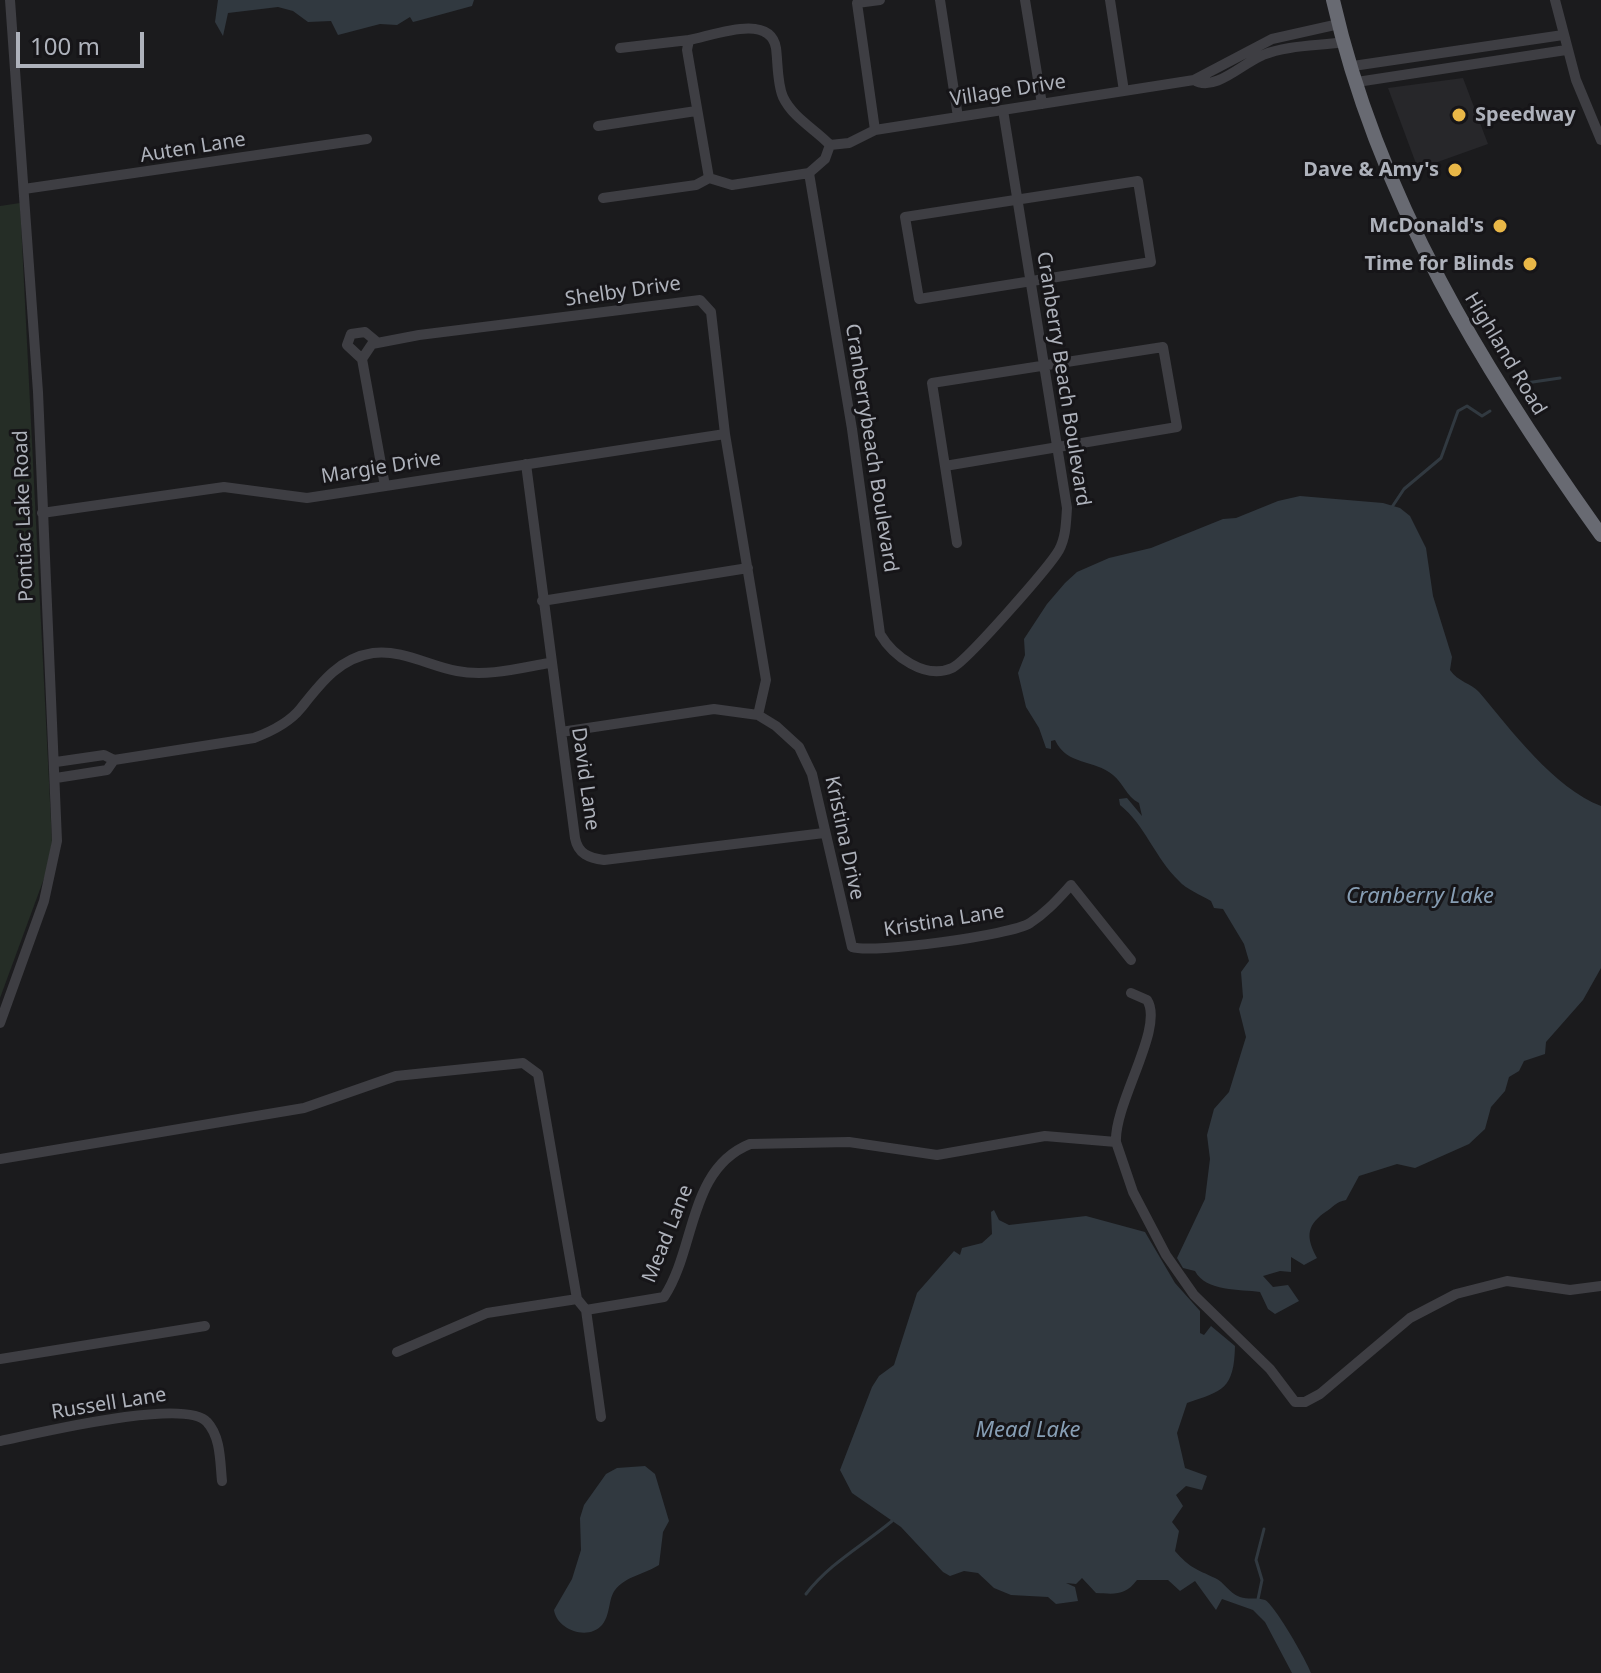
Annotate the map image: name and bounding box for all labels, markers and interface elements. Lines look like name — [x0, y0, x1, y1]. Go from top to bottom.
scale bar — [20, 16, 148, 66]
text: 100 m — [30, 29, 100, 62]
street label: Village Drive — [948, 70, 1068, 112]
place label: Speedway — [1475, 103, 1576, 127]
marker: Speedway — [1450, 106, 1468, 124]
street label: Auten Lane — [139, 128, 247, 168]
place label: Dave & Amy's — [1303, 158, 1439, 182]
marker: Dave & Amy's — [1446, 161, 1464, 179]
place label: McDonald's — [1369, 214, 1484, 238]
marker: McDonald's — [1491, 217, 1509, 235]
street label: Cranberry Beach Boulevard — [1031, 250, 1095, 508]
place label: Time for Blinds — [1365, 252, 1514, 276]
marker: Time for Blinds — [1521, 255, 1539, 273]
street label: Shelby Drive — [564, 272, 682, 312]
street label: Highland Road — [1459, 288, 1551, 420]
street label: Cranberrybeach Boulevard — [839, 322, 903, 574]
street label: Pontiac Lake Road — [9, 430, 39, 602]
street label: Margie Drive — [319, 447, 443, 489]
street label: David Lane — [566, 726, 604, 832]
street label: Kristina Drive — [819, 774, 869, 902]
water label: Cranberry Lake — [1346, 884, 1494, 910]
street label: Kristina Lane — [882, 900, 1006, 942]
street label: Mead Lane — [637, 1182, 699, 1286]
street label: Russell Lane — [50, 1383, 168, 1425]
water label: Mead Lake — [976, 1418, 1080, 1444]

